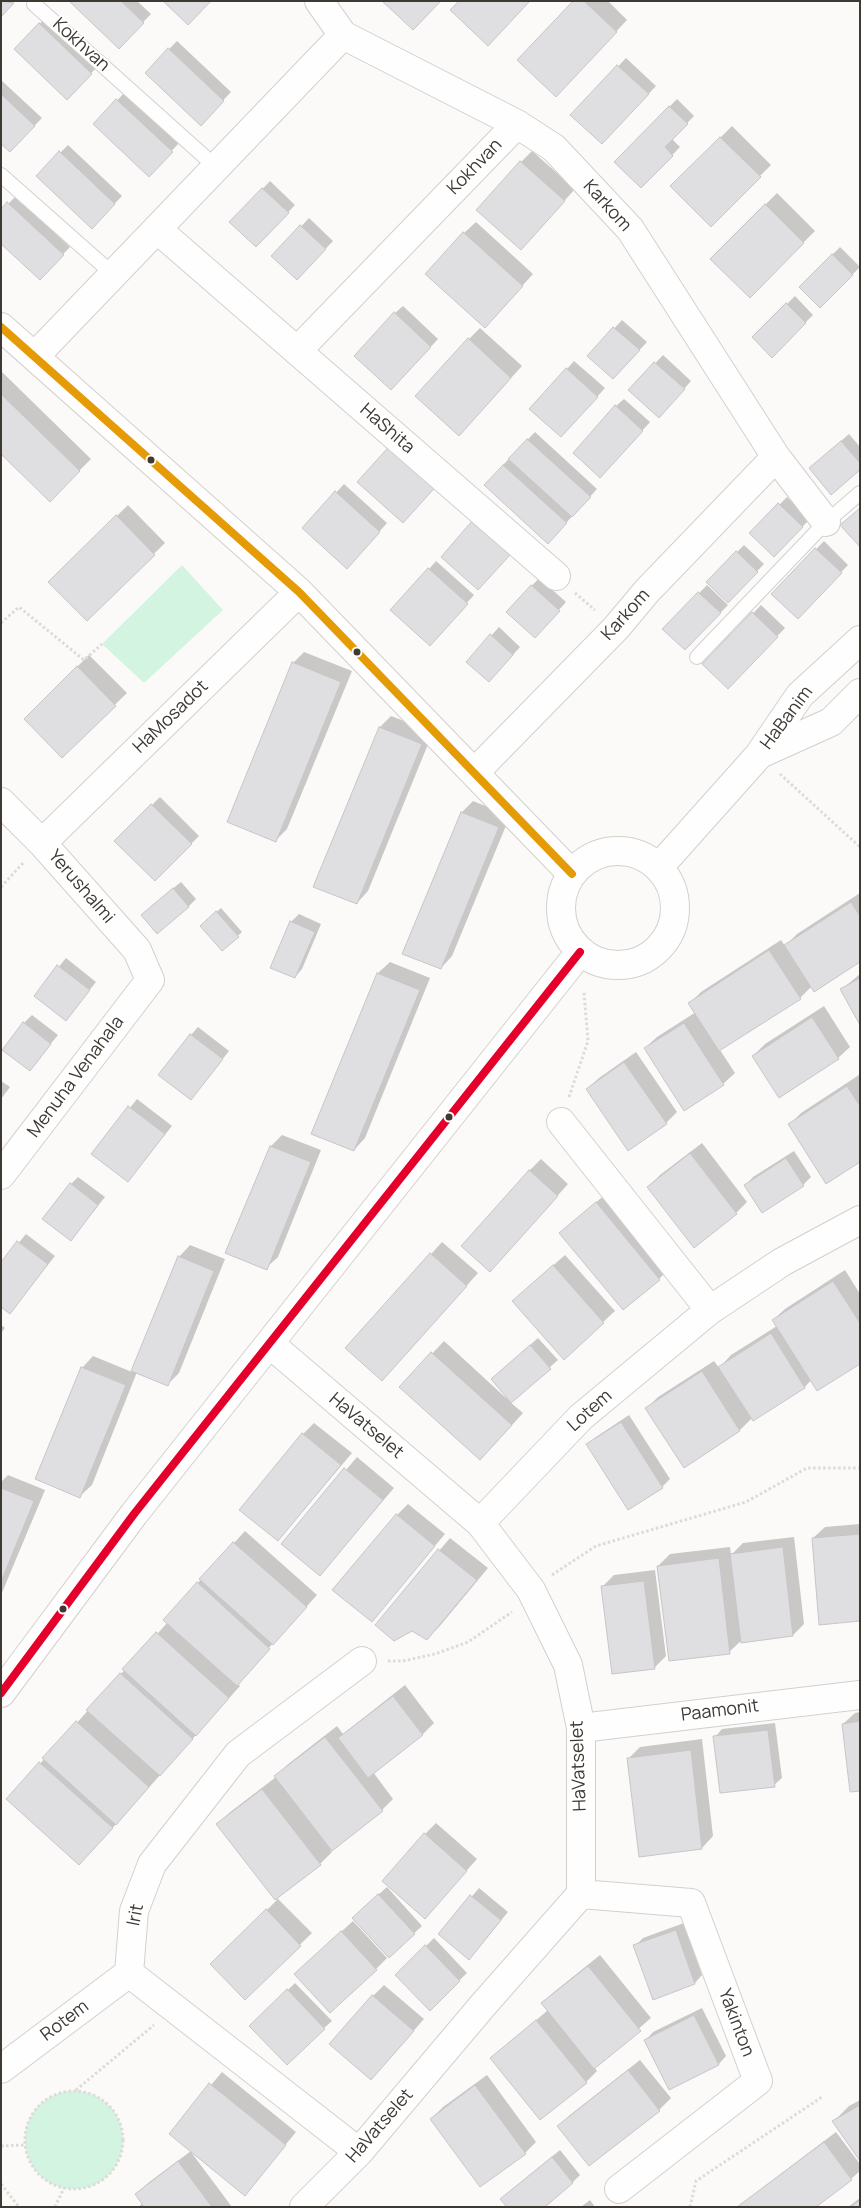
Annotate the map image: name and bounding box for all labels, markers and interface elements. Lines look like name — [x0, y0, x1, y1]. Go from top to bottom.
street label: Kokhvan — [48, 14, 114, 76]
street label: Kokhvan — [443, 134, 507, 200]
street label: Karkom — [578, 176, 636, 236]
street label: HaShita — [355, 399, 419, 459]
unlabelled marker — [146, 455, 156, 465]
street label: Karkom — [597, 585, 655, 645]
unlabelled marker — [352, 647, 362, 657]
street label: HaMosadot — [129, 676, 213, 758]
street label: HaBanim — [756, 682, 818, 754]
street label: Yerushalmi — [43, 846, 119, 928]
street label: Menuha Venahala — [23, 1012, 129, 1142]
unlabelled marker — [444, 1112, 454, 1122]
street label: Lotem — [563, 1386, 617, 1436]
street label: HaVatselet — [324, 1388, 408, 1464]
unlabelled marker — [58, 1604, 68, 1614]
street label: Paamonit — [680, 1696, 760, 1726]
street label: HaVatselet — [567, 1720, 591, 1812]
street label: Irit — [123, 1902, 149, 1928]
street label: Yakinton — [713, 1986, 759, 2060]
street label: Rotem — [37, 1996, 93, 2046]
street label: HaVatselet — [342, 2085, 418, 2167]

